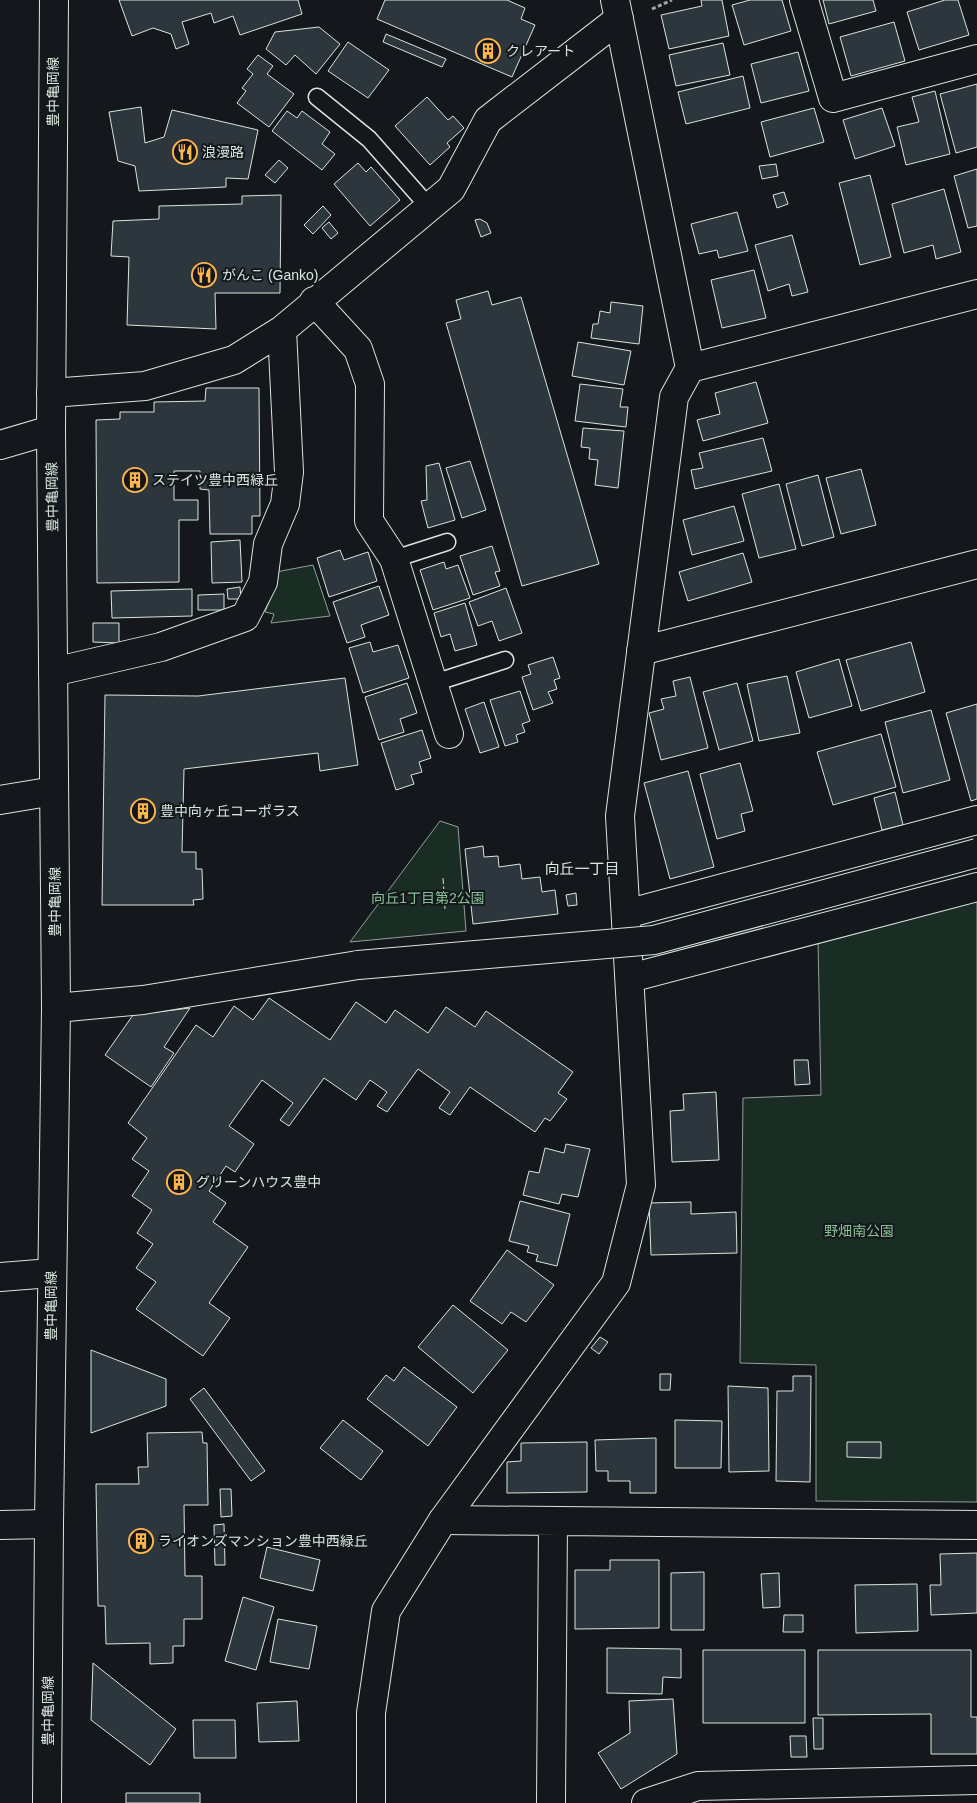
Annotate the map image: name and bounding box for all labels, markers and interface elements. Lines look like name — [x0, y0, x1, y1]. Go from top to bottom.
building icon: クレアート — [475, 38, 501, 64]
place label: クレアート — [506, 43, 575, 59]
street label: 豊中亀岡線 — [45, 57, 61, 127]
restaurant icon: 浪漫路 — [172, 139, 198, 165]
place label: 浪漫路 — [202, 144, 244, 160]
restaurant icon: がんこ (Ganko) — [191, 262, 217, 288]
place label: がんこ (Ganko) — [222, 267, 318, 283]
street label: 豊中亀岡線 — [43, 462, 61, 532]
building icon: ステイツ豊中西緑丘 — [122, 467, 148, 493]
place label: ステイツ豊中西緑丘 — [152, 472, 278, 488]
building icon: 豊中向ヶ丘コーポラス — [130, 798, 156, 824]
place label: 豊中向ヶ丘コーポラス — [160, 803, 300, 819]
district label: 向丘一丁目 — [544, 860, 620, 877]
street label: 豊中亀岡線 — [47, 867, 63, 937]
park label: 向丘1丁目第2公園 — [371, 890, 485, 906]
building icon: グリーンハウス豊中 — [166, 1169, 192, 1195]
place label: グリーンハウス豊中 — [196, 1174, 321, 1190]
park label: 野畑南公園 — [824, 1223, 894, 1239]
street label: 豊中亀岡線 — [43, 1271, 59, 1341]
building icon: ライオンズマンション豊中西緑丘 — [128, 1528, 154, 1554]
place label: ライオンズマンション豊中西緑丘 — [158, 1533, 368, 1549]
street label: 豊中亀岡線 — [40, 1676, 56, 1746]

